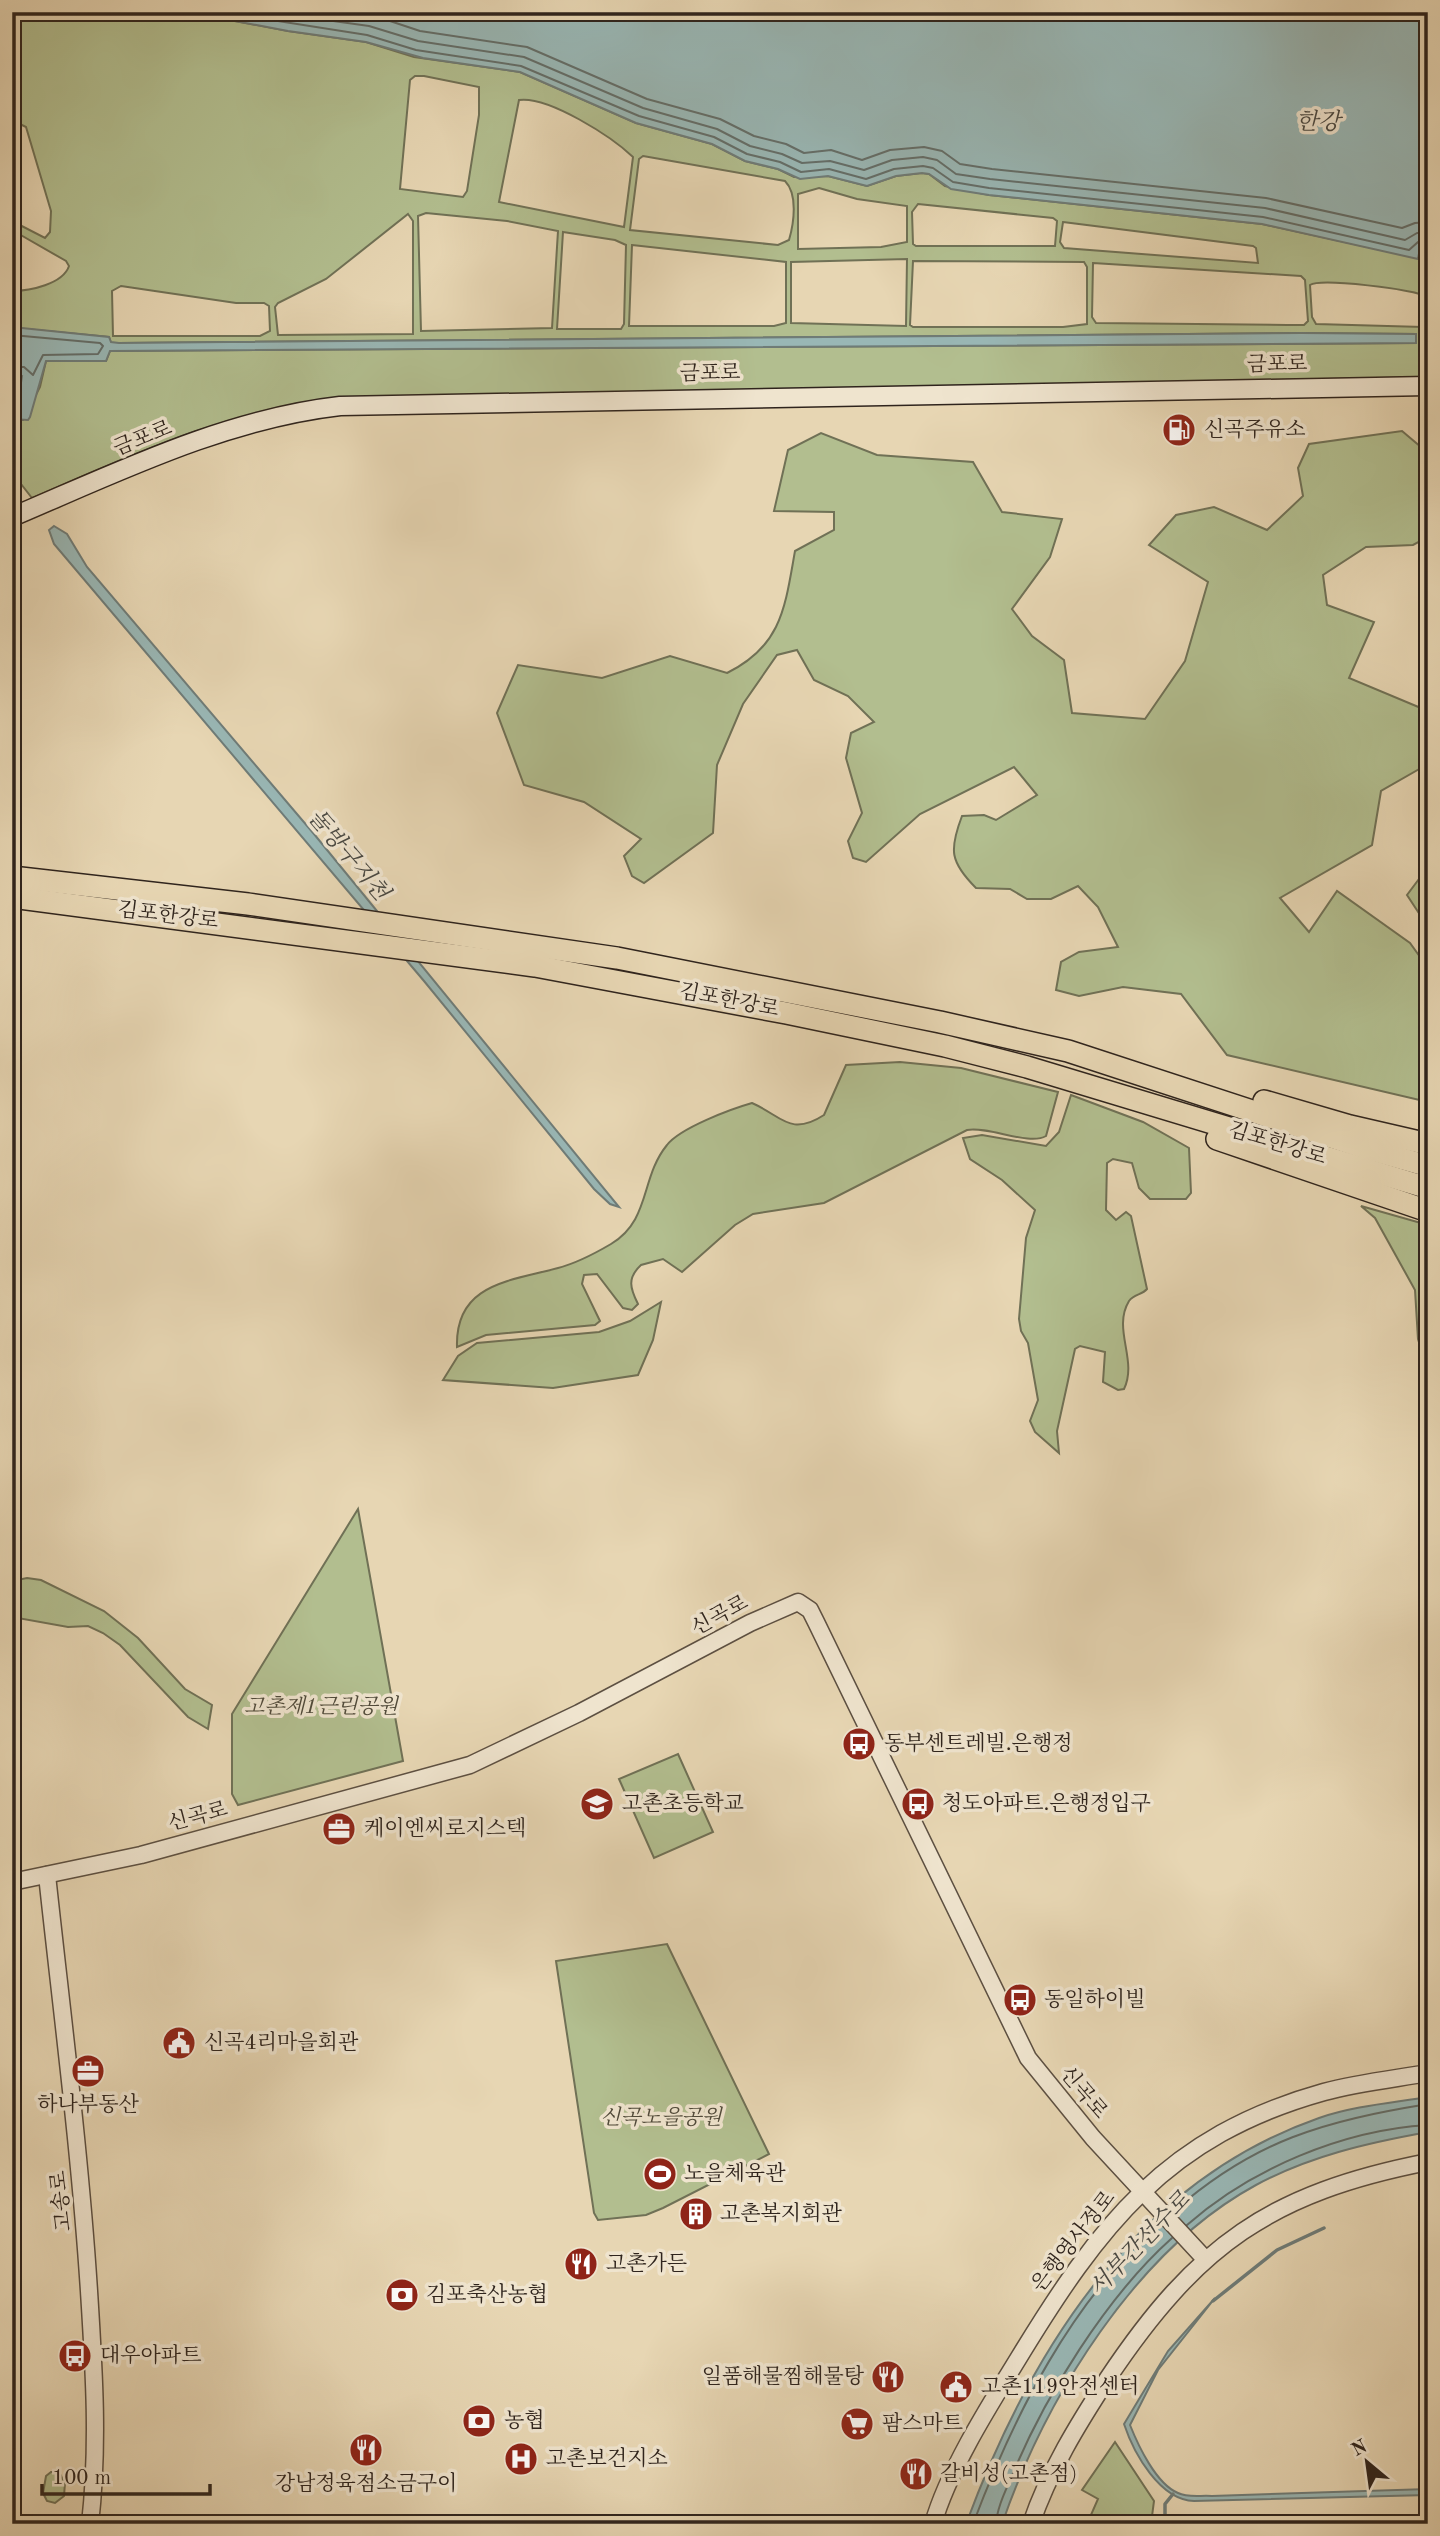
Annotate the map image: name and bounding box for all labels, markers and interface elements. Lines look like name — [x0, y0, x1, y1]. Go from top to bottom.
water label: 한강 — [1296, 109, 1344, 134]
street label: 금포로 — [1246, 353, 1308, 376]
street label: 금포로 — [679, 362, 741, 385]
fuel station icon: 신곡주유소 — [1160, 411, 1198, 449]
street label: 금포로 — [110, 417, 175, 460]
place label: 신곡주유소 — [1204, 418, 1305, 441]
water label: 돌방구지천 — [303, 804, 395, 906]
street label: 김포한강로 — [116, 897, 220, 933]
street label: 김포한강로 — [677, 979, 781, 1021]
street label: 김포한강로 — [1225, 1117, 1329, 1169]
street label: 신곡로 — [687, 1591, 752, 1640]
park label: 고촌제1근린공원 — [244, 1695, 400, 1718]
bus stop icon: 동부센트레빌.은행정 — [840, 1725, 878, 1763]
place label: 동부센트레빌.은행정 — [884, 1732, 1072, 1755]
school or university icon: 고촌초등학교 — [578, 1785, 616, 1823]
bus stop icon: 청도아파트.은행정입구 — [899, 1785, 937, 1823]
place label: 고촌초등학교 — [622, 1792, 744, 1815]
place label: 청도아파트.은행정입구 — [942, 1792, 1151, 1815]
street label: 신곡로 — [165, 1797, 230, 1835]
office icon: 케이엔씨로지스텍 — [320, 1810, 358, 1848]
place label: 케이엔씨로지스텍 — [364, 1817, 526, 1840]
bus stop icon: 동일하이빌 — [1001, 1981, 1039, 2019]
place label: 동일하이빌 — [1044, 1988, 1145, 2011]
public building icon: 신곡4리마을회관 — [160, 2024, 198, 2062]
place label: 신곡4리마을회관 — [204, 2031, 359, 2054]
office icon: 하나부동산 — [69, 2052, 107, 2090]
street label: 신곡로 — [1055, 2062, 1112, 2123]
place label: 하나부동산 — [37, 2093, 139, 2116]
park label: 신곡노을공원 — [600, 2106, 724, 2129]
sports icon: 노을체육관 — [641, 2155, 679, 2193]
place label: 노을체육관 — [684, 2162, 786, 2185]
street label: 고송로 — [46, 2170, 76, 2233]
street label: 은행영사정로 — [1027, 2186, 1120, 2296]
water label: 서부간선수로 — [1084, 2186, 1195, 2300]
building icon: 고촌복지회관 — [677, 2195, 715, 2233]
place label: 고촌복지회관 — [720, 2202, 842, 2225]
restaurant icon: 고촌가든 — [562, 2245, 600, 2283]
place label: 고촌가든 — [606, 2252, 687, 2275]
bank icon: 김포축산농협 — [383, 2276, 421, 2314]
place label: 김포축산농협 — [426, 2283, 548, 2306]
bus stop icon: 대우아파트 — [56, 2337, 94, 2375]
place label: 대우아파트 — [100, 2344, 201, 2367]
restaurant icon: 일품해물찜해물탕 — [869, 2358, 907, 2396]
place label: 일품해물찜해물탕 — [702, 2365, 865, 2388]
public building icon: 고촌119안전센터 — [937, 2368, 975, 2406]
place label: 고촌119안전센터 — [981, 2375, 1139, 2398]
bank icon: 농협 — [460, 2402, 498, 2440]
supermarket icon: 팜스마트 — [838, 2405, 876, 2443]
place label: 농협 — [504, 2409, 545, 2432]
place label: 팜스마트 — [882, 2412, 963, 2435]
north arrow — [1332, 2428, 1402, 2498]
restaurant icon: 강남정육점소금구이 — [347, 2431, 385, 2469]
text: N — [1349, 2437, 1371, 2461]
hospital icon: 고촌보건지소 — [502, 2440, 540, 2478]
place label: 고촌보건지소 — [546, 2447, 668, 2470]
scale bar — [42, 2452, 210, 2496]
restaurant icon: 갈비성(고촌점) — [897, 2455, 935, 2493]
place label: 갈비성(고촌점) — [940, 2461, 1077, 2485]
text: 100 m — [52, 2468, 111, 2489]
place label: 강남정육점소금구이 — [275, 2472, 457, 2495]

